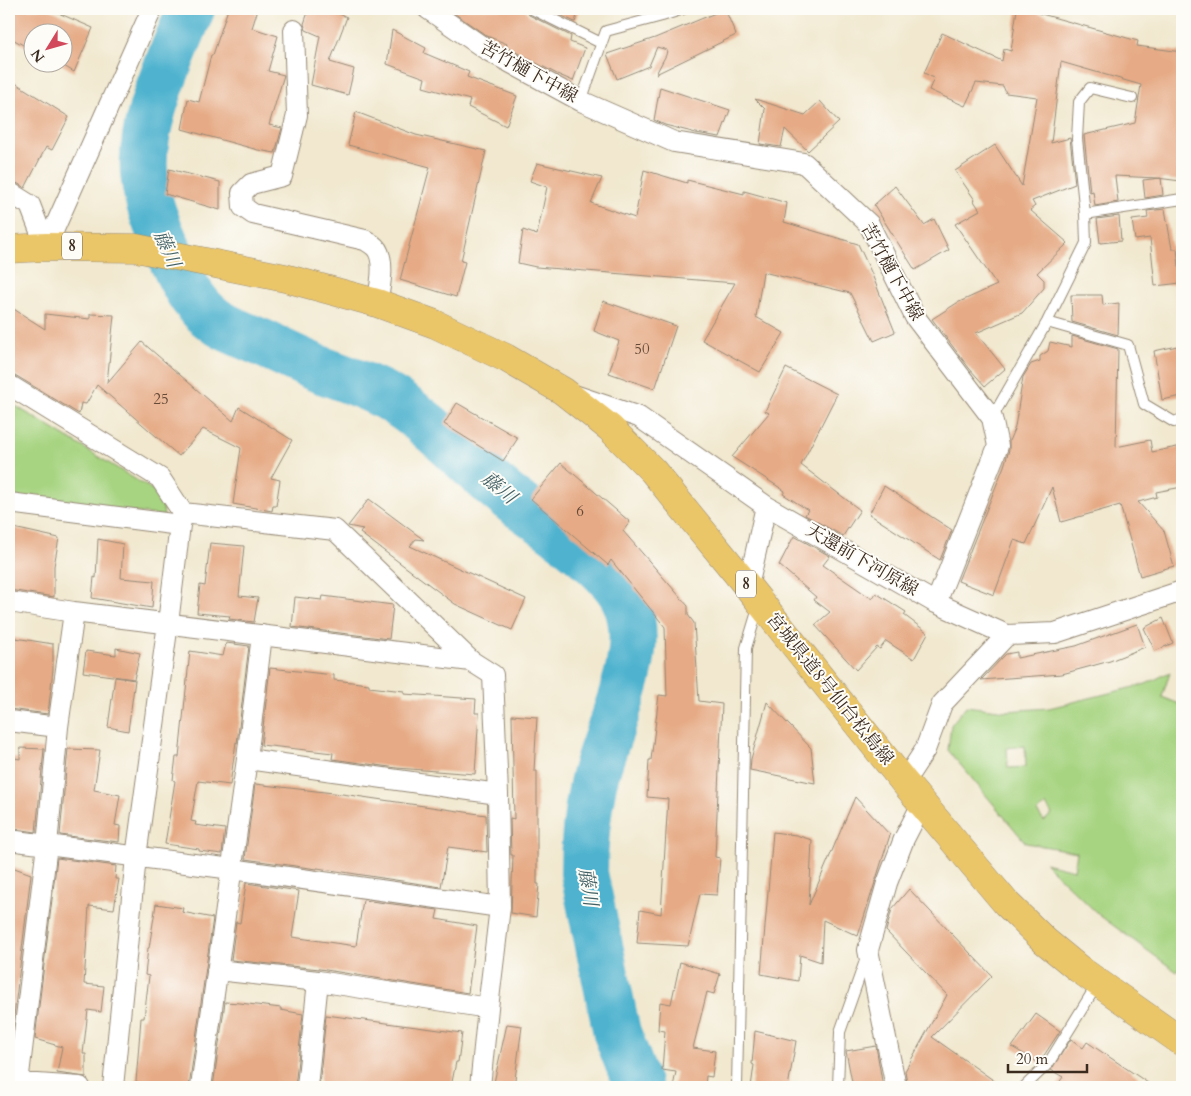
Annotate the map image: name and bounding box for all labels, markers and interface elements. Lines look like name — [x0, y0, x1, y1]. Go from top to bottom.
north arrow — [22, 22, 72, 72]
street label: 苦竹樋下中線 — [476, 35, 582, 109]
text: N — [27, 45, 49, 66]
street label: 苦竹樋下中線 — [855, 219, 929, 325]
water label: 藤川 — [147, 226, 187, 273]
road number: 8 — [62, 232, 82, 260]
house number: 50 — [634, 339, 650, 359]
house number: 25 — [153, 389, 169, 409]
water label: 藤川 — [476, 466, 523, 511]
house number: 6 — [576, 501, 584, 521]
street label: 天還前下河原線 — [801, 518, 923, 602]
road number: 8 — [736, 570, 756, 598]
street label: 宮城県道8号仙台松島線 — [761, 608, 899, 770]
water label: 藤川 — [572, 866, 604, 910]
scale bar — [1008, 1041, 1087, 1073]
text: 20 m — [1016, 1049, 1048, 1069]

